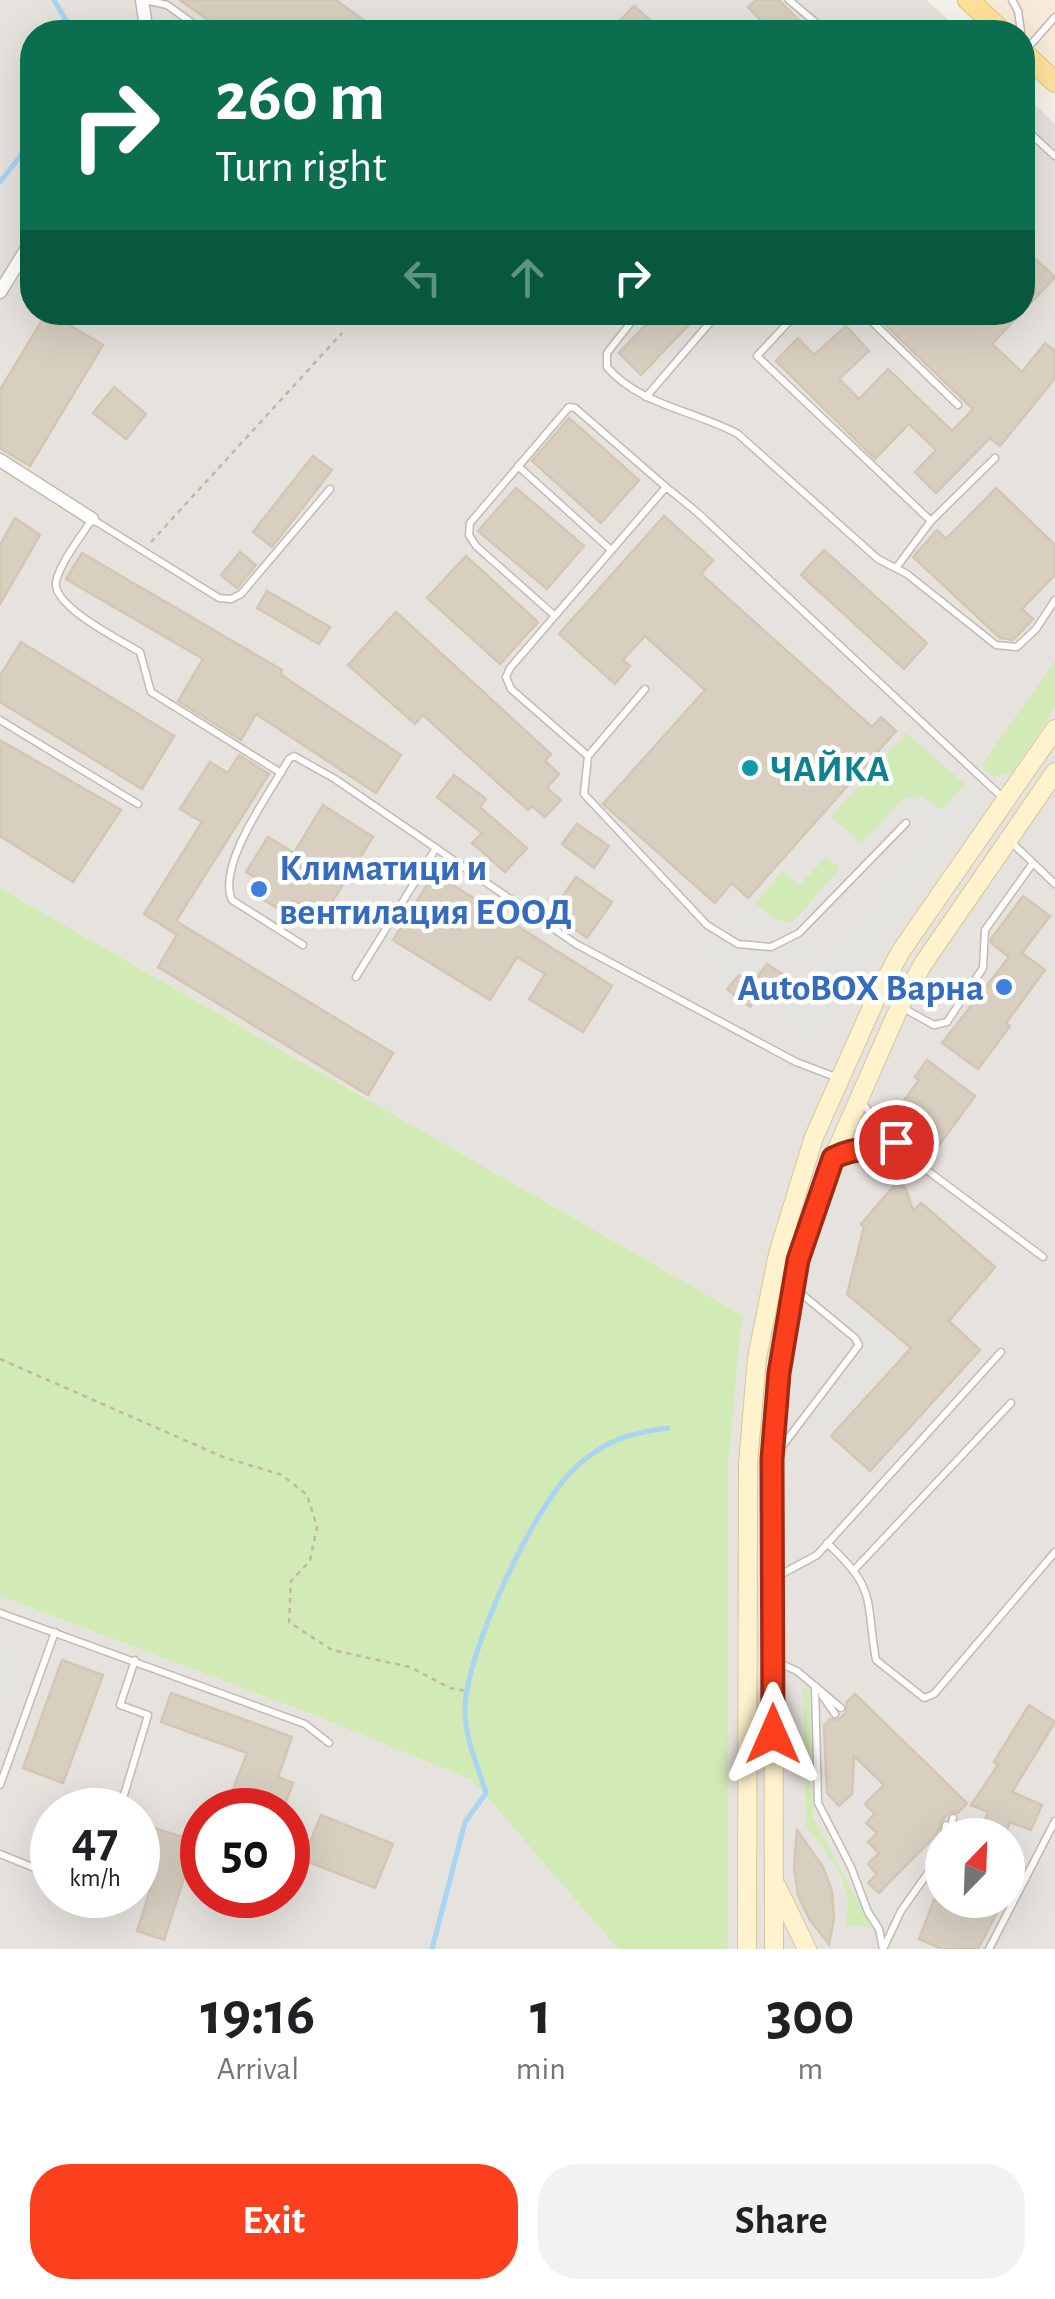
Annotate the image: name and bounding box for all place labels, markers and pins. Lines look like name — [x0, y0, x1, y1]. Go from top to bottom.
place label: ЧАЙКА — [770, 749, 889, 789]
marker: ЧАЙКА — [739, 757, 761, 779]
place label: Климатици и вентилация ЕООД — [279, 850, 572, 932]
marker: Климатици и вентилация ЕООД — [248, 878, 270, 900]
place label: AutoBOX Варна — [737, 970, 984, 1008]
marker: AutoBOX Варна — [993, 976, 1015, 998]
pin — [854, 1100, 939, 1185]

